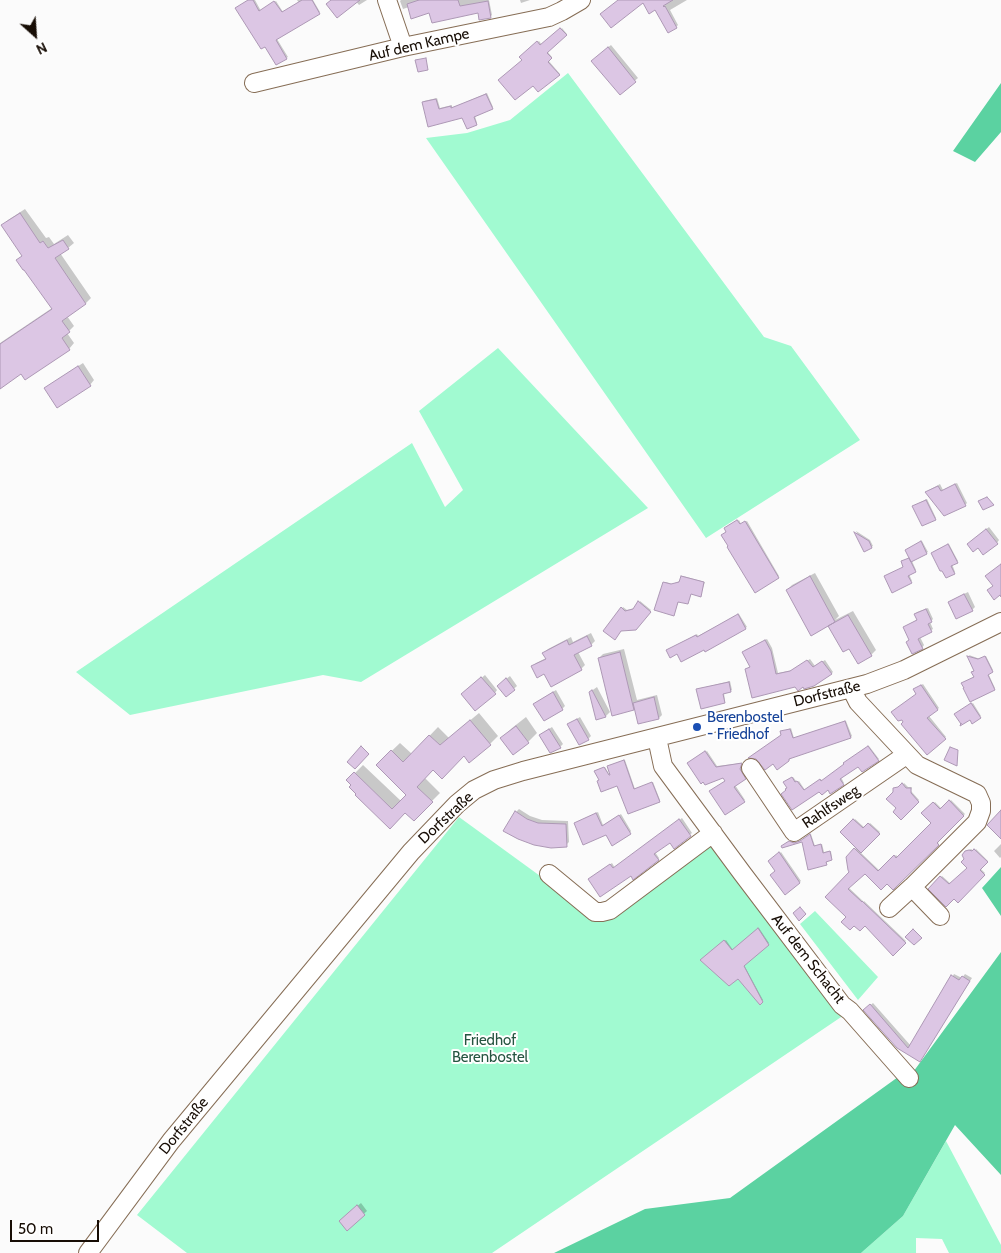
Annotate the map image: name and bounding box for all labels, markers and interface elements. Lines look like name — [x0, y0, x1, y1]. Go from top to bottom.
north arrow — [10, 10, 60, 60]
street label: Auf dem Kampe — [367, 25, 471, 65]
text: N — [33, 38, 50, 59]
street label: Dorfstraße — [792, 677, 862, 711]
place label: Berenbostel - Friedhof — [707, 709, 783, 744]
marker: Berenbostel - Friedhof — [691, 721, 703, 733]
street label: Rahlfsweg — [799, 781, 863, 833]
street label: Dorfstraße — [415, 788, 477, 848]
street label: Auf dem Schacht — [767, 911, 849, 1007]
park label: Friedhof Berenbostel — [452, 1032, 528, 1067]
street label: Dorfstraße — [156, 1094, 212, 1158]
scale bar — [12, 1210, 101, 1242]
text: 50 m — [18, 1220, 53, 1238]

